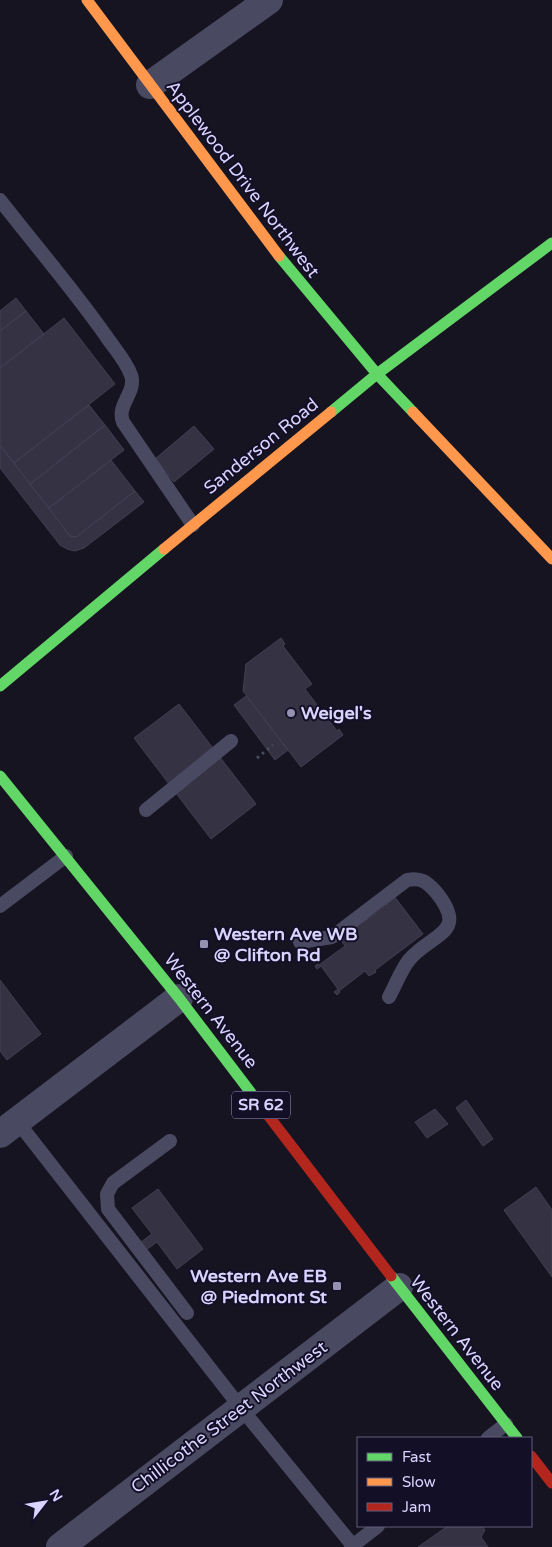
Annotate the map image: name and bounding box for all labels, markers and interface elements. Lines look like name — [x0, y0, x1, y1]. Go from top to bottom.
street label: Applewood Drive Northwest — [162, 76, 324, 282]
street label: Sanderson Road — [199, 393, 323, 499]
place label: Weigel's — [301, 702, 372, 724]
marker: Weigel's — [285, 707, 297, 719]
place label: Western Ave WB @ Clifton Rd — [214, 923, 357, 966]
marker: Western Ave WB @ Clifton Rd — [198, 938, 210, 950]
street label: Western Avenue — [159, 949, 263, 1073]
road number: SR 62 — [232, 1092, 290, 1118]
place label: Western Ave EB @ Piedmont St — [190, 1265, 327, 1308]
street label: Western Avenue — [405, 1271, 509, 1395]
marker: Western Ave EB @ Piedmont St — [331, 1280, 343, 1292]
street label: Chillicothe Street Northwest — [127, 1336, 332, 1498]
legend — [357, 1437, 532, 1527]
text: Fast — [402, 1448, 432, 1466]
text: Slow — [402, 1473, 436, 1491]
north arrow — [20, 1477, 70, 1527]
text: N — [46, 1486, 66, 1505]
text: Jam — [402, 1498, 431, 1516]

